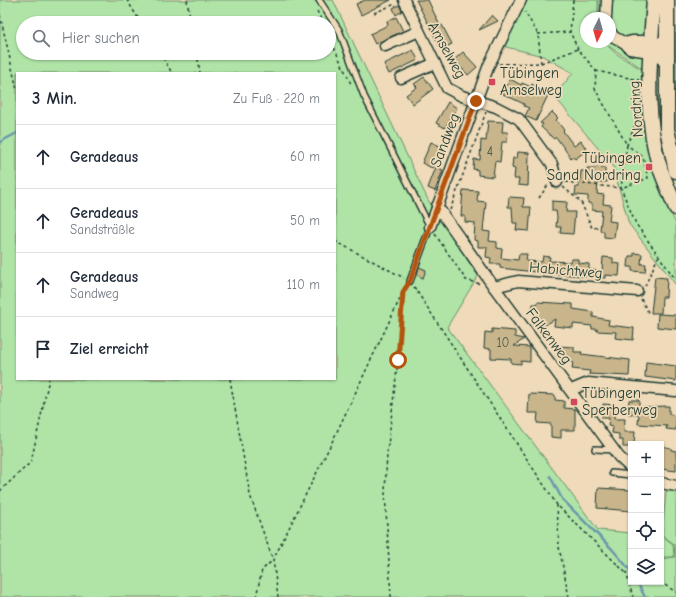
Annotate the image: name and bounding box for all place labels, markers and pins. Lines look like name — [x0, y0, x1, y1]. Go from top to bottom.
place label: Tübingen Amselweg — [500, 64, 562, 99]
marker: Tübingen Amselweg — [487, 77, 497, 87]
place label: Tübingen Sand Nordring — [547, 149, 641, 184]
marker: Tübingen Sand Nordring — [644, 162, 654, 172]
place label: Tübingen Sperberweg — [582, 384, 657, 419]
marker: Tübingen Sperberweg — [569, 397, 579, 407]

